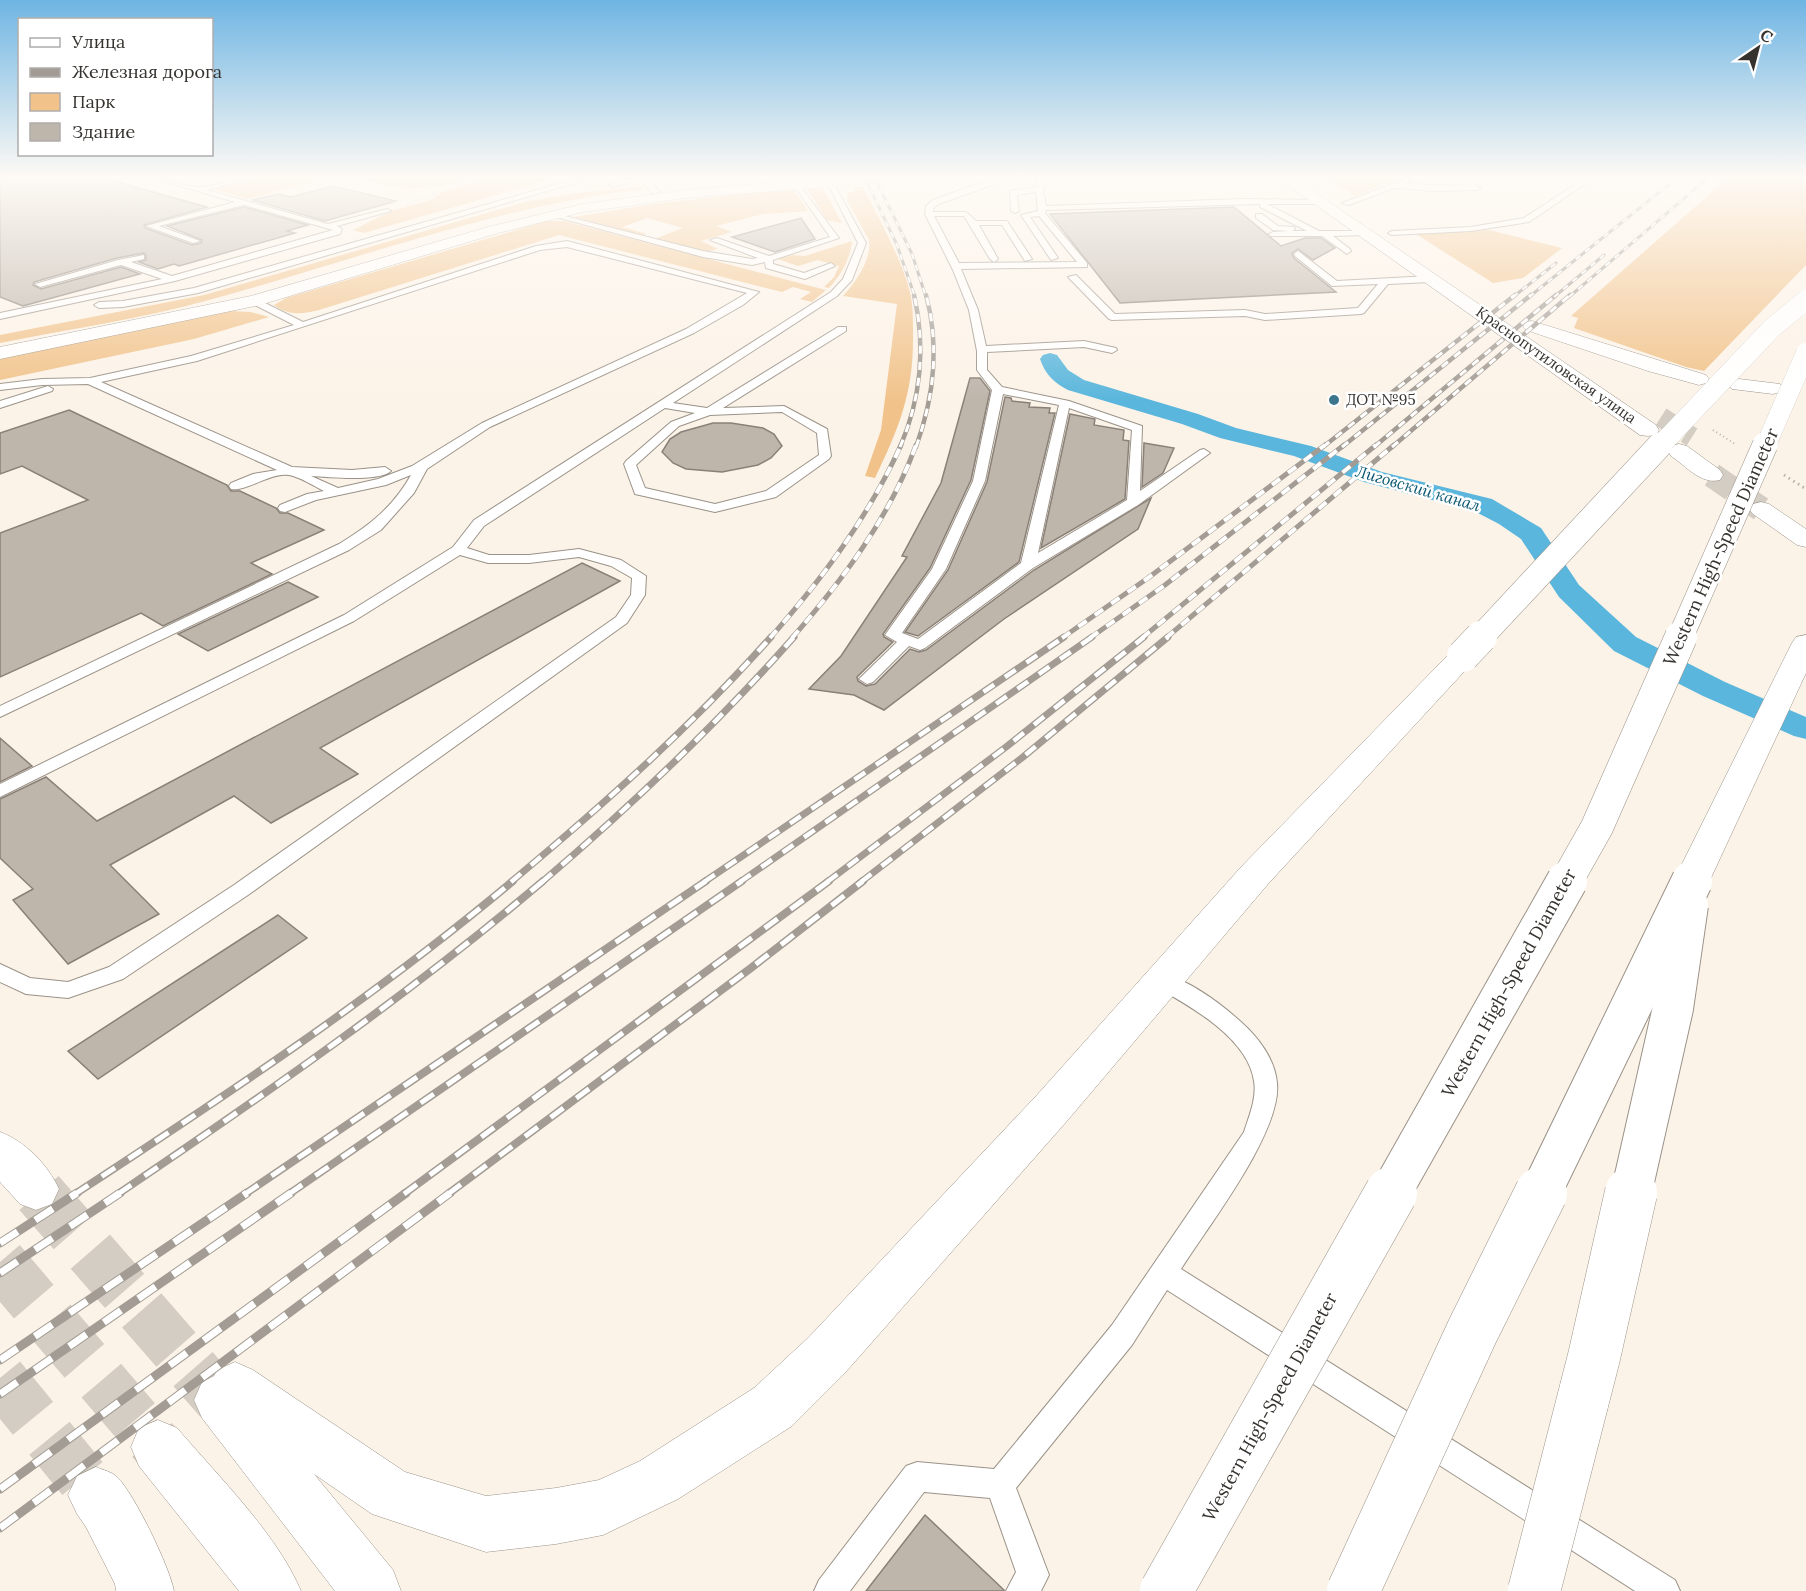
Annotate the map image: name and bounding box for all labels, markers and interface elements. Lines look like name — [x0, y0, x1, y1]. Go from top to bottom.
legend — [18, 18, 213, 156]
north arrow — [1728, 18, 1788, 78]
text: С — [1756, 24, 1777, 47]
text: Улица — [71, 30, 125, 53]
text: Железная дорога — [72, 60, 222, 83]
text: Парк — [72, 90, 116, 113]
text: Здание — [72, 120, 135, 143]
street label: Краснопутиловская улица — [1472, 302, 1640, 427]
place label: ДОТ №95 — [1346, 390, 1416, 409]
marker: ДОТ №95 — [1327, 393, 1341, 407]
street label: Western High-Speed Diameter — [1658, 424, 1784, 669]
water label: Лиговский канал — [1353, 461, 1483, 516]
street label: Western High-Speed Diameter — [1436, 864, 1581, 1101]
street label: Western High-Speed Diameter — [1197, 1288, 1342, 1525]

